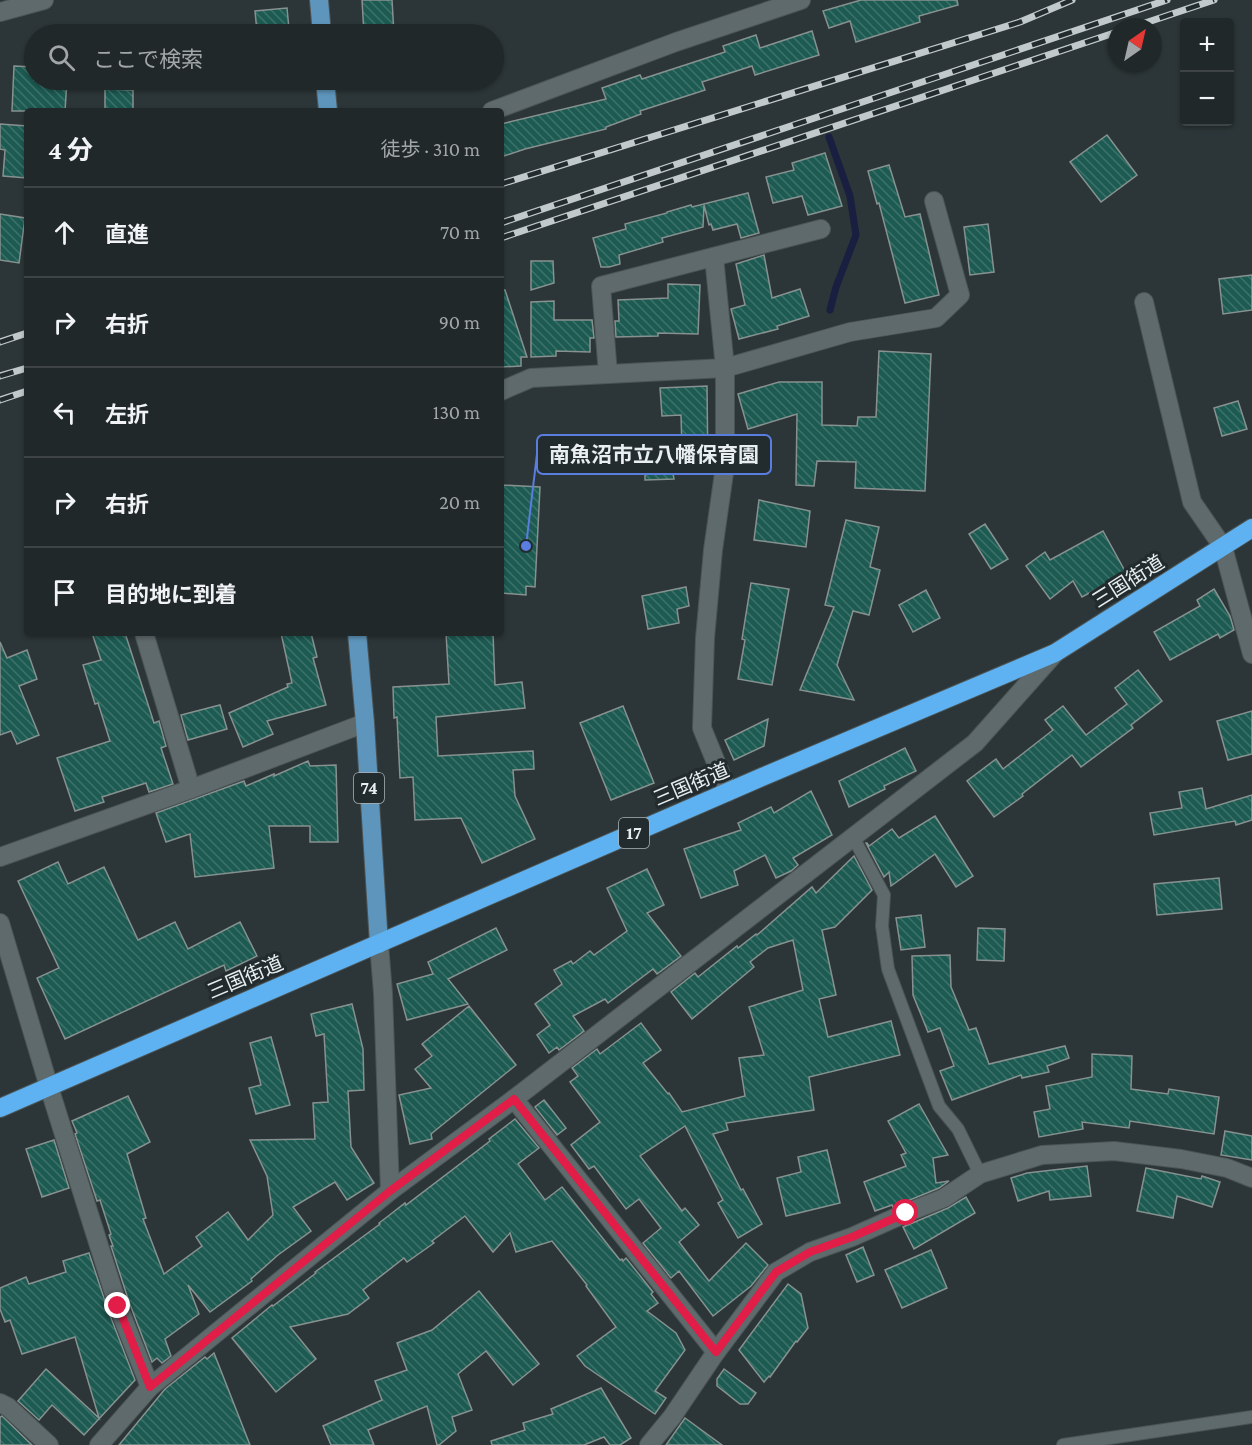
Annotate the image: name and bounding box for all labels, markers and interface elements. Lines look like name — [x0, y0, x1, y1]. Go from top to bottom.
north arrow — [1108, 18, 1162, 72]
map controls — [1180, 18, 1234, 126]
button: + — [1180, 18, 1234, 72]
search box — [24, 24, 504, 90]
icon: search — [45, 41, 78, 74]
text: ここで検索 — [93, 47, 203, 72]
button: − — [1180, 72, 1234, 126]
text: 4 分 — [48, 136, 93, 165]
text: 徒歩 · 310 m — [380, 138, 480, 160]
icon: ahead — [48, 216, 81, 249]
text: 70 m — [440, 221, 480, 243]
text: 直進 — [105, 222, 149, 247]
icon: right — [48, 306, 81, 339]
text: 90 m — [439, 311, 480, 333]
text: 右折 — [105, 312, 149, 337]
icon: left — [48, 396, 81, 429]
text: 130 m — [433, 401, 480, 423]
text: 左折 — [105, 402, 149, 427]
callout: 南魚沼市立八幡保育園 — [537, 435, 771, 474]
text: 南魚沼市立八幡保育園 — [549, 443, 759, 467]
icon: right — [48, 486, 81, 519]
text: 20 m — [439, 491, 480, 513]
text: 右折 — [105, 492, 149, 517]
street label: 三国街道 — [1088, 550, 1168, 612]
icon: arrive — [48, 576, 81, 609]
text: 目的地に到着 — [105, 582, 237, 607]
street label: 三国街道 — [650, 758, 732, 810]
road number: 74 — [354, 773, 384, 803]
road number: 17 — [619, 818, 649, 848]
street label: 三国街道 — [204, 951, 286, 1003]
route start — [892, 1199, 918, 1225]
route end — [104, 1292, 130, 1318]

